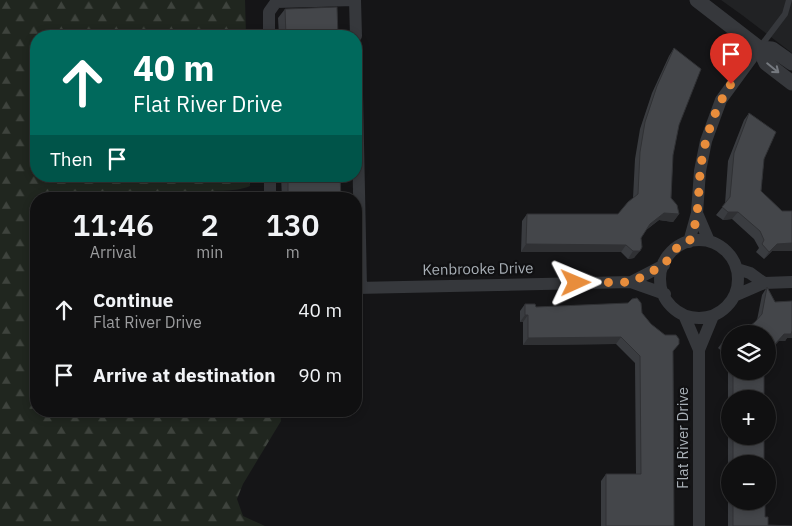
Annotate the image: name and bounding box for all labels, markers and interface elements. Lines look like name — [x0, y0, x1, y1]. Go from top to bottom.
pin — [710, 33, 752, 84]
icon: arrive — [717, 40, 745, 68]
text: 40 m — [133, 45, 215, 91]
icon: ahead — [50, 50, 115, 115]
one-way arrow — [766, 62, 779, 73]
text: Flat River Drive — [133, 89, 283, 118]
icon: arrive — [103, 145, 131, 173]
text: Then — [50, 147, 93, 171]
text: 11:46 — [72, 205, 154, 244]
text: 2 — [201, 205, 219, 244]
text: 130 — [266, 205, 320, 244]
text: Arrival — [90, 242, 136, 262]
text: min — [196, 242, 223, 262]
text: m — [286, 242, 300, 262]
position arrow — [549, 256, 601, 308]
street label: Kenbrooke Drive — [422, 258, 534, 279]
text: Continue — [93, 288, 173, 312]
icon: ahead — [50, 296, 78, 324]
text: 40 m — [298, 298, 342, 322]
text: Flat River Drive — [93, 312, 202, 332]
map controls — [721, 325, 776, 510]
button: layers — [721, 325, 776, 380]
icon: arrive — [50, 361, 78, 389]
text: Arrive at destination — [93, 363, 276, 387]
text: 90 m — [298, 363, 342, 387]
street label: Flat River Drive — [673, 387, 692, 489]
button: + — [721, 390, 776, 445]
button: − — [721, 455, 776, 510]

